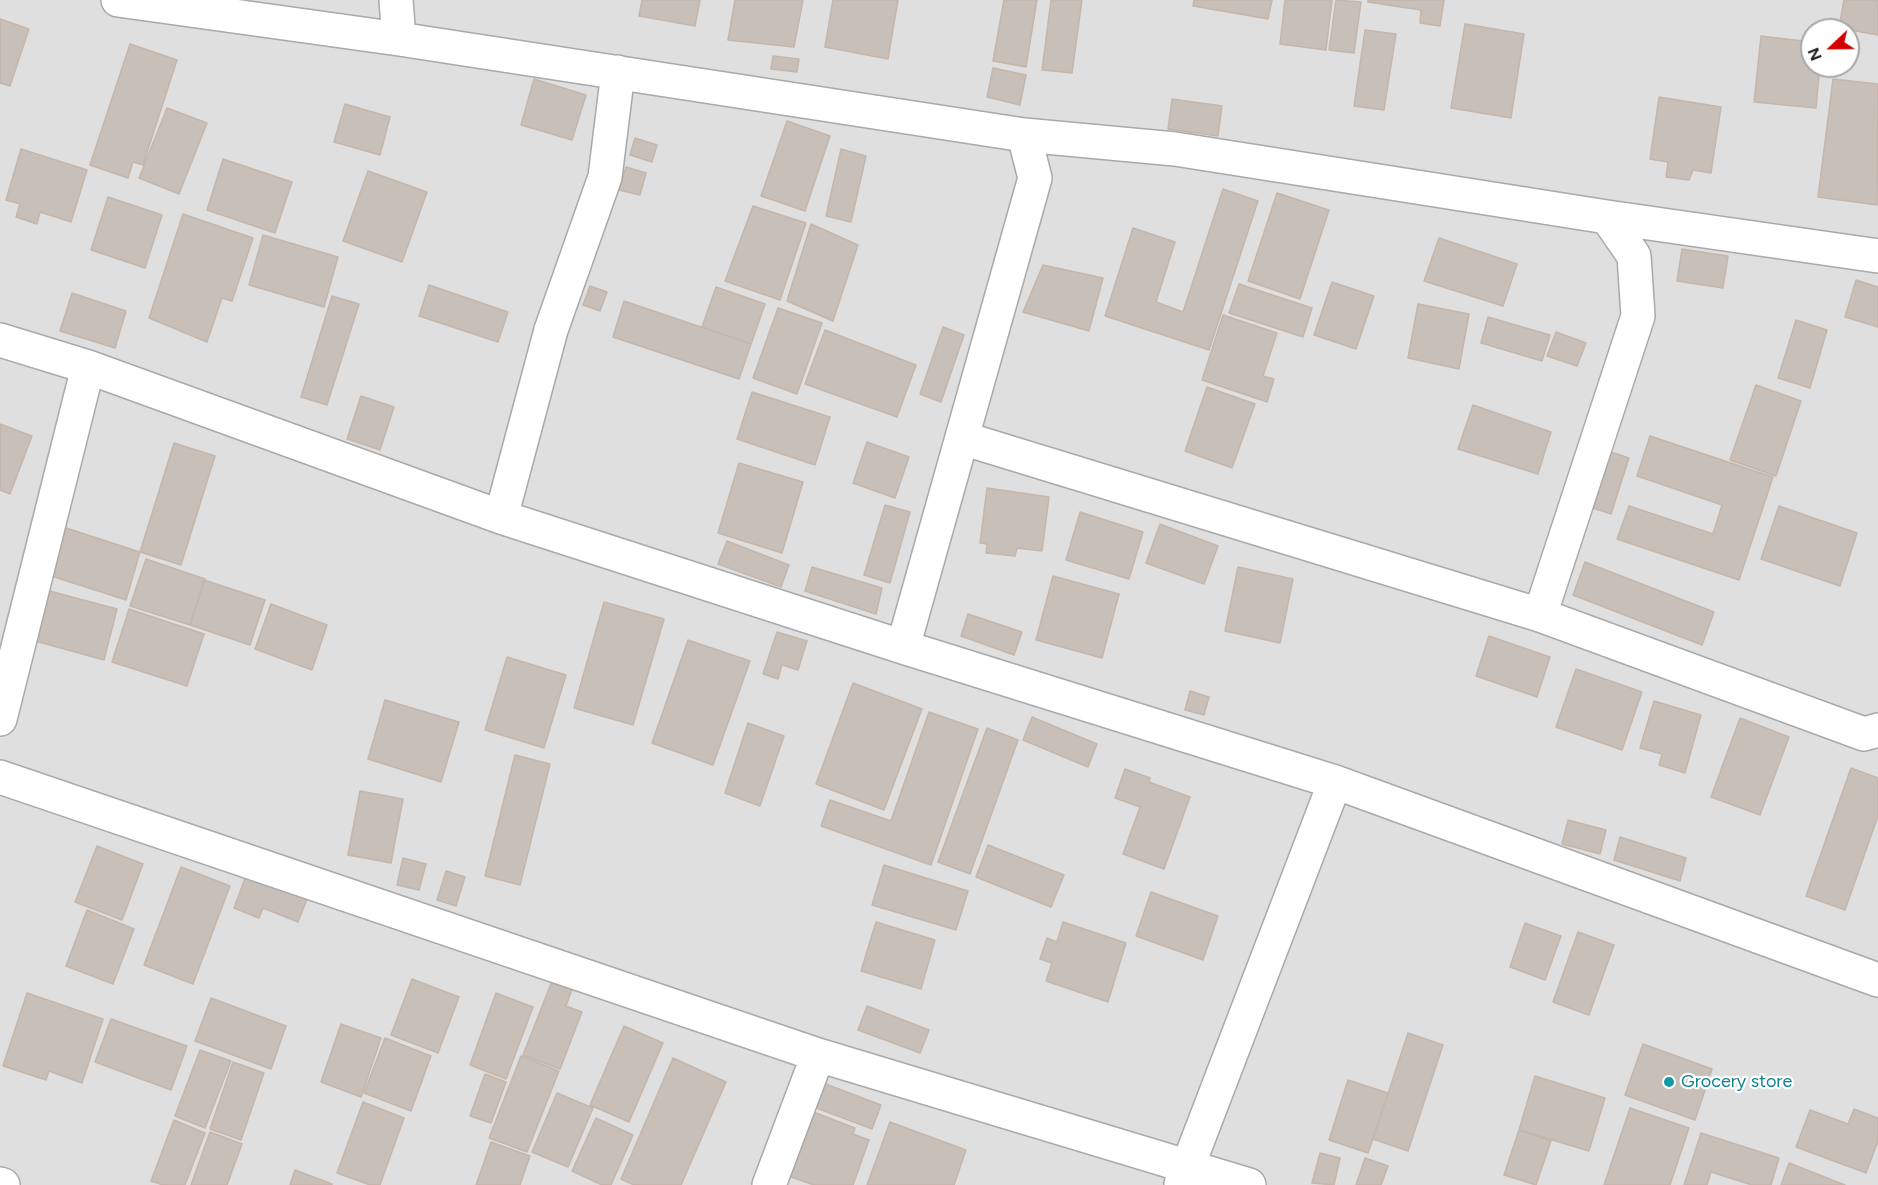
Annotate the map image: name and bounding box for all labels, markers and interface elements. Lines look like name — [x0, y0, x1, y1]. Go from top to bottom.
north arrow — [1800, 18, 1860, 78]
text: N — [1804, 45, 1826, 63]
place label: Grocery store — [1681, 1071, 1792, 1093]
marker: Grocery store — [1662, 1075, 1676, 1089]

